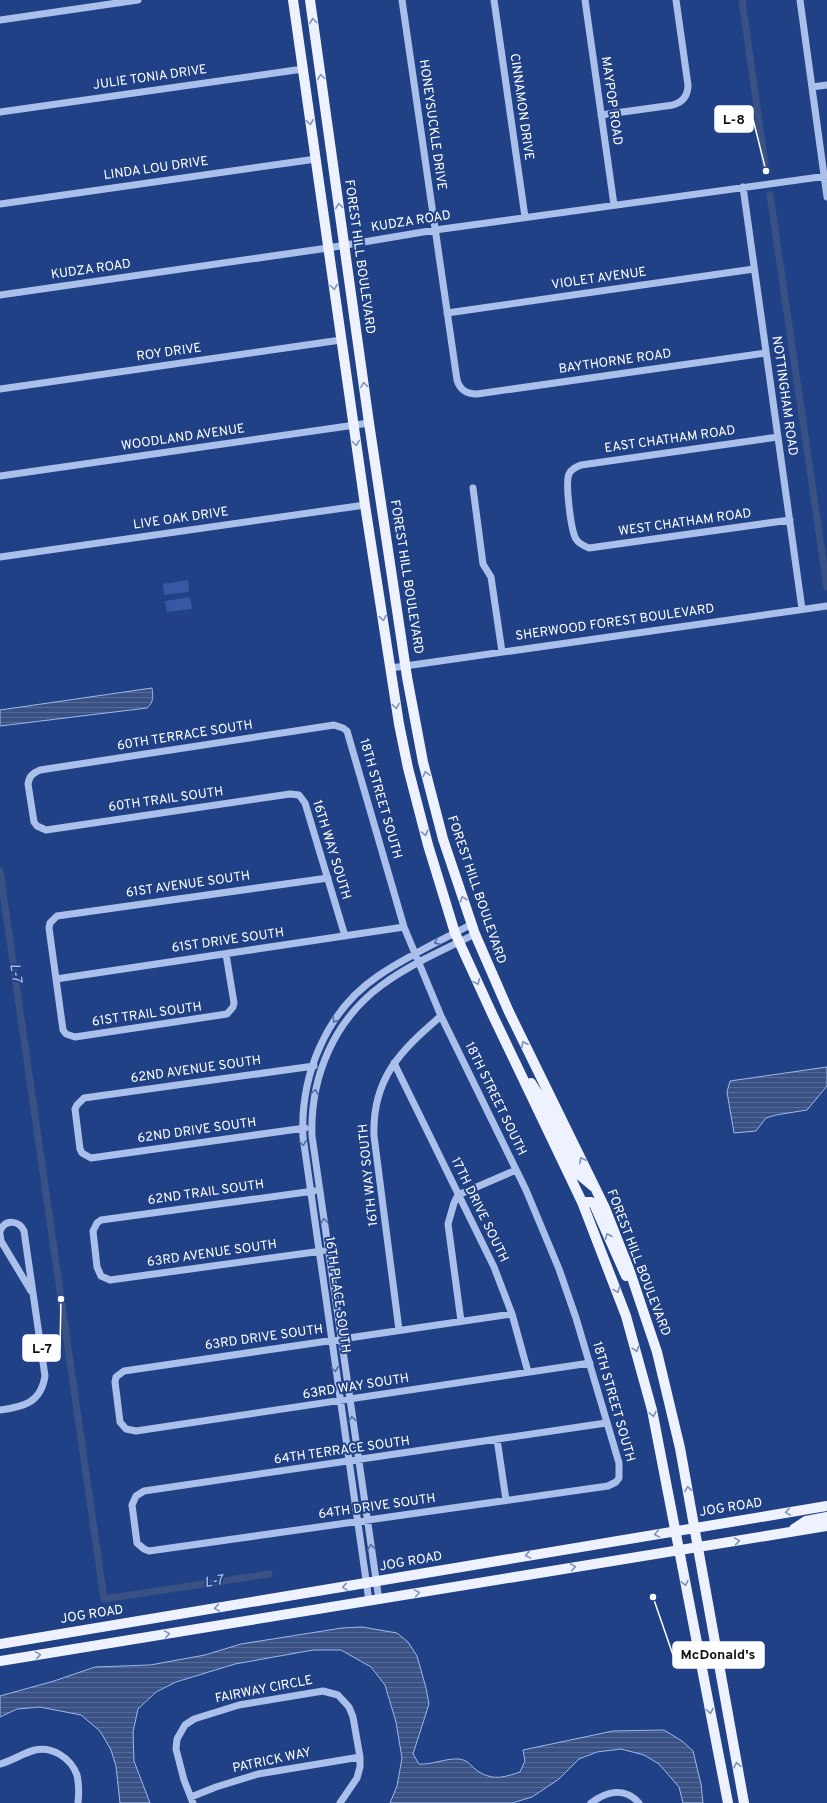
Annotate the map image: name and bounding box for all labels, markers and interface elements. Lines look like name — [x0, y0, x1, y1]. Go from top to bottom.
one-way arrow — [309, 18, 318, 24]
street label: CINNAMON DRIVE — [506, 53, 536, 161]
street label: MAYPOP ROAD — [597, 55, 625, 147]
street label: HONEYSUCKLE DRIVE — [415, 59, 449, 191]
street label: JULIE TONIA DRIVE — [92, 62, 208, 94]
one-way arrow — [317, 74, 326, 80]
callout: L-8 — [715, 106, 753, 132]
text: L-8 — [723, 112, 745, 129]
one-way arrow — [305, 119, 314, 125]
street label: LINDA LOU DRIVE — [103, 154, 209, 184]
street label: FOREST HILL BOULEVARD — [340, 179, 378, 335]
one-way arrow — [335, 203, 344, 209]
street label: KUDZA ROAD — [370, 208, 452, 236]
street label: KUDZA ROAD — [50, 256, 132, 284]
street label: VIOLET AVENUE — [551, 264, 647, 294]
one-way arrow — [329, 284, 338, 290]
street label: NOTTINGHAM ROAD — [768, 335, 800, 457]
street label: ROY DRIVE — [135, 341, 203, 365]
street label: BAYTHORNE ROAD — [558, 346, 672, 378]
one-way arrow — [360, 382, 369, 388]
street label: WOODLAND AVENUE — [120, 421, 246, 455]
street label: EAST CHATHAM ROAD — [604, 423, 736, 457]
one-way arrow — [351, 440, 360, 446]
street label: FOREST HILL BOULEVARD — [386, 499, 426, 655]
street label: LIVE OAK DRIVE — [132, 504, 230, 534]
street label: WEST CHATHAM ROAD — [618, 506, 752, 540]
street label: SHERWOOD FOREST BOULEVARD — [515, 601, 715, 645]
one-way arrow — [378, 615, 387, 621]
one-way arrow — [391, 703, 400, 709]
street label: 60TH TERRACE SOUTH — [116, 717, 254, 755]
street label: 18TH STREET SOUTH — [355, 737, 405, 861]
one-way arrow — [422, 771, 431, 778]
street label: 60TH TRAIL SOUTH — [108, 784, 224, 816]
street label: 16TH WAY SOUTH — [308, 798, 354, 902]
street label: FOREST HILL BOULEVARD — [443, 814, 509, 966]
one-way arrow — [420, 829, 429, 836]
street label: 61ST AVENUE SOUTH — [125, 868, 251, 902]
one-way arrow — [459, 895, 468, 902]
street label: 61ST DRIVE SOUTH — [171, 925, 285, 957]
one-way arrow — [434, 938, 441, 945]
water label: L-7 — [5, 963, 25, 986]
one-way arrow — [473, 978, 481, 985]
street label: 61ST TRAIL SOUTH — [91, 999, 203, 1031]
one-way arrow — [332, 1016, 340, 1023]
street label: 18TH STREET SOUTH — [461, 1040, 529, 1158]
one-way arrow — [521, 1041, 529, 1049]
street label: 62ND AVENUE SOUTH — [130, 1053, 262, 1087]
one-way arrow — [310, 1089, 319, 1095]
street label: 62ND DRIVE SOUTH — [137, 1115, 257, 1147]
street label: 16TH WAY SOUTH — [356, 1123, 382, 1227]
one-way arrow — [298, 1140, 307, 1146]
street label: 17TH DRIVE SOUTH — [447, 1155, 511, 1265]
one-way arrow — [580, 1157, 587, 1165]
street label: 62ND TRAIL SOUTH — [147, 1177, 265, 1209]
street label: FOREST HILL BOULEVARD — [603, 1187, 673, 1339]
one-way arrow — [320, 1218, 329, 1224]
one-way arrow — [605, 1233, 613, 1241]
street label: 16TH PLACE SOUTH — [321, 1236, 353, 1354]
street label: 63RD AVENUE SOUTH — [146, 1237, 278, 1271]
one-way arrow — [612, 1286, 620, 1293]
street label: 63RD DRIVE SOUTH — [204, 1322, 324, 1354]
callout: L-7 — [23, 1335, 60, 1361]
street label: 18TH STREET SOUTH — [588, 1340, 638, 1464]
text: L-7 — [32, 1341, 52, 1358]
one-way arrow — [631, 1345, 639, 1352]
one-way arrow — [330, 1366, 339, 1372]
street label: 63RD WAY SOUTH — [302, 1371, 410, 1403]
one-way arrow — [648, 1411, 657, 1417]
one-way arrow — [348, 1416, 357, 1422]
street label: 64TH TERRACE SOUTH — [273, 1434, 411, 1468]
one-way arrow — [684, 1486, 693, 1492]
street label: 64TH DRIVE SOUTH — [317, 1491, 437, 1523]
street label: JOG ROAD — [698, 1495, 764, 1521]
one-way arrow — [785, 1507, 792, 1516]
one-way arrow — [654, 1529, 660, 1538]
one-way arrow — [734, 1537, 740, 1546]
one-way arrow — [367, 1544, 376, 1550]
street label: JOG ROAD — [378, 1549, 444, 1575]
one-way arrow — [525, 1550, 531, 1559]
one-way arrow — [570, 1563, 576, 1572]
water label: L-7 — [203, 1572, 227, 1592]
one-way arrow — [680, 1580, 688, 1586]
one-way arrow — [342, 1582, 348, 1591]
one-way arrow — [414, 1589, 420, 1598]
street label: JOG ROAD — [59, 1602, 125, 1628]
one-way arrow — [214, 1603, 220, 1612]
one-way arrow — [164, 1630, 170, 1639]
callout: McDonald's — [673, 1642, 764, 1668]
text: McDonald's — [680, 1647, 756, 1664]
one-way arrow — [35, 1651, 42, 1660]
street label: FAIRWAY CIRCLE — [214, 1673, 314, 1707]
one-way arrow — [705, 1708, 713, 1714]
street label: PATRICK WAY — [231, 1745, 313, 1777]
one-way arrow — [734, 1762, 742, 1768]

